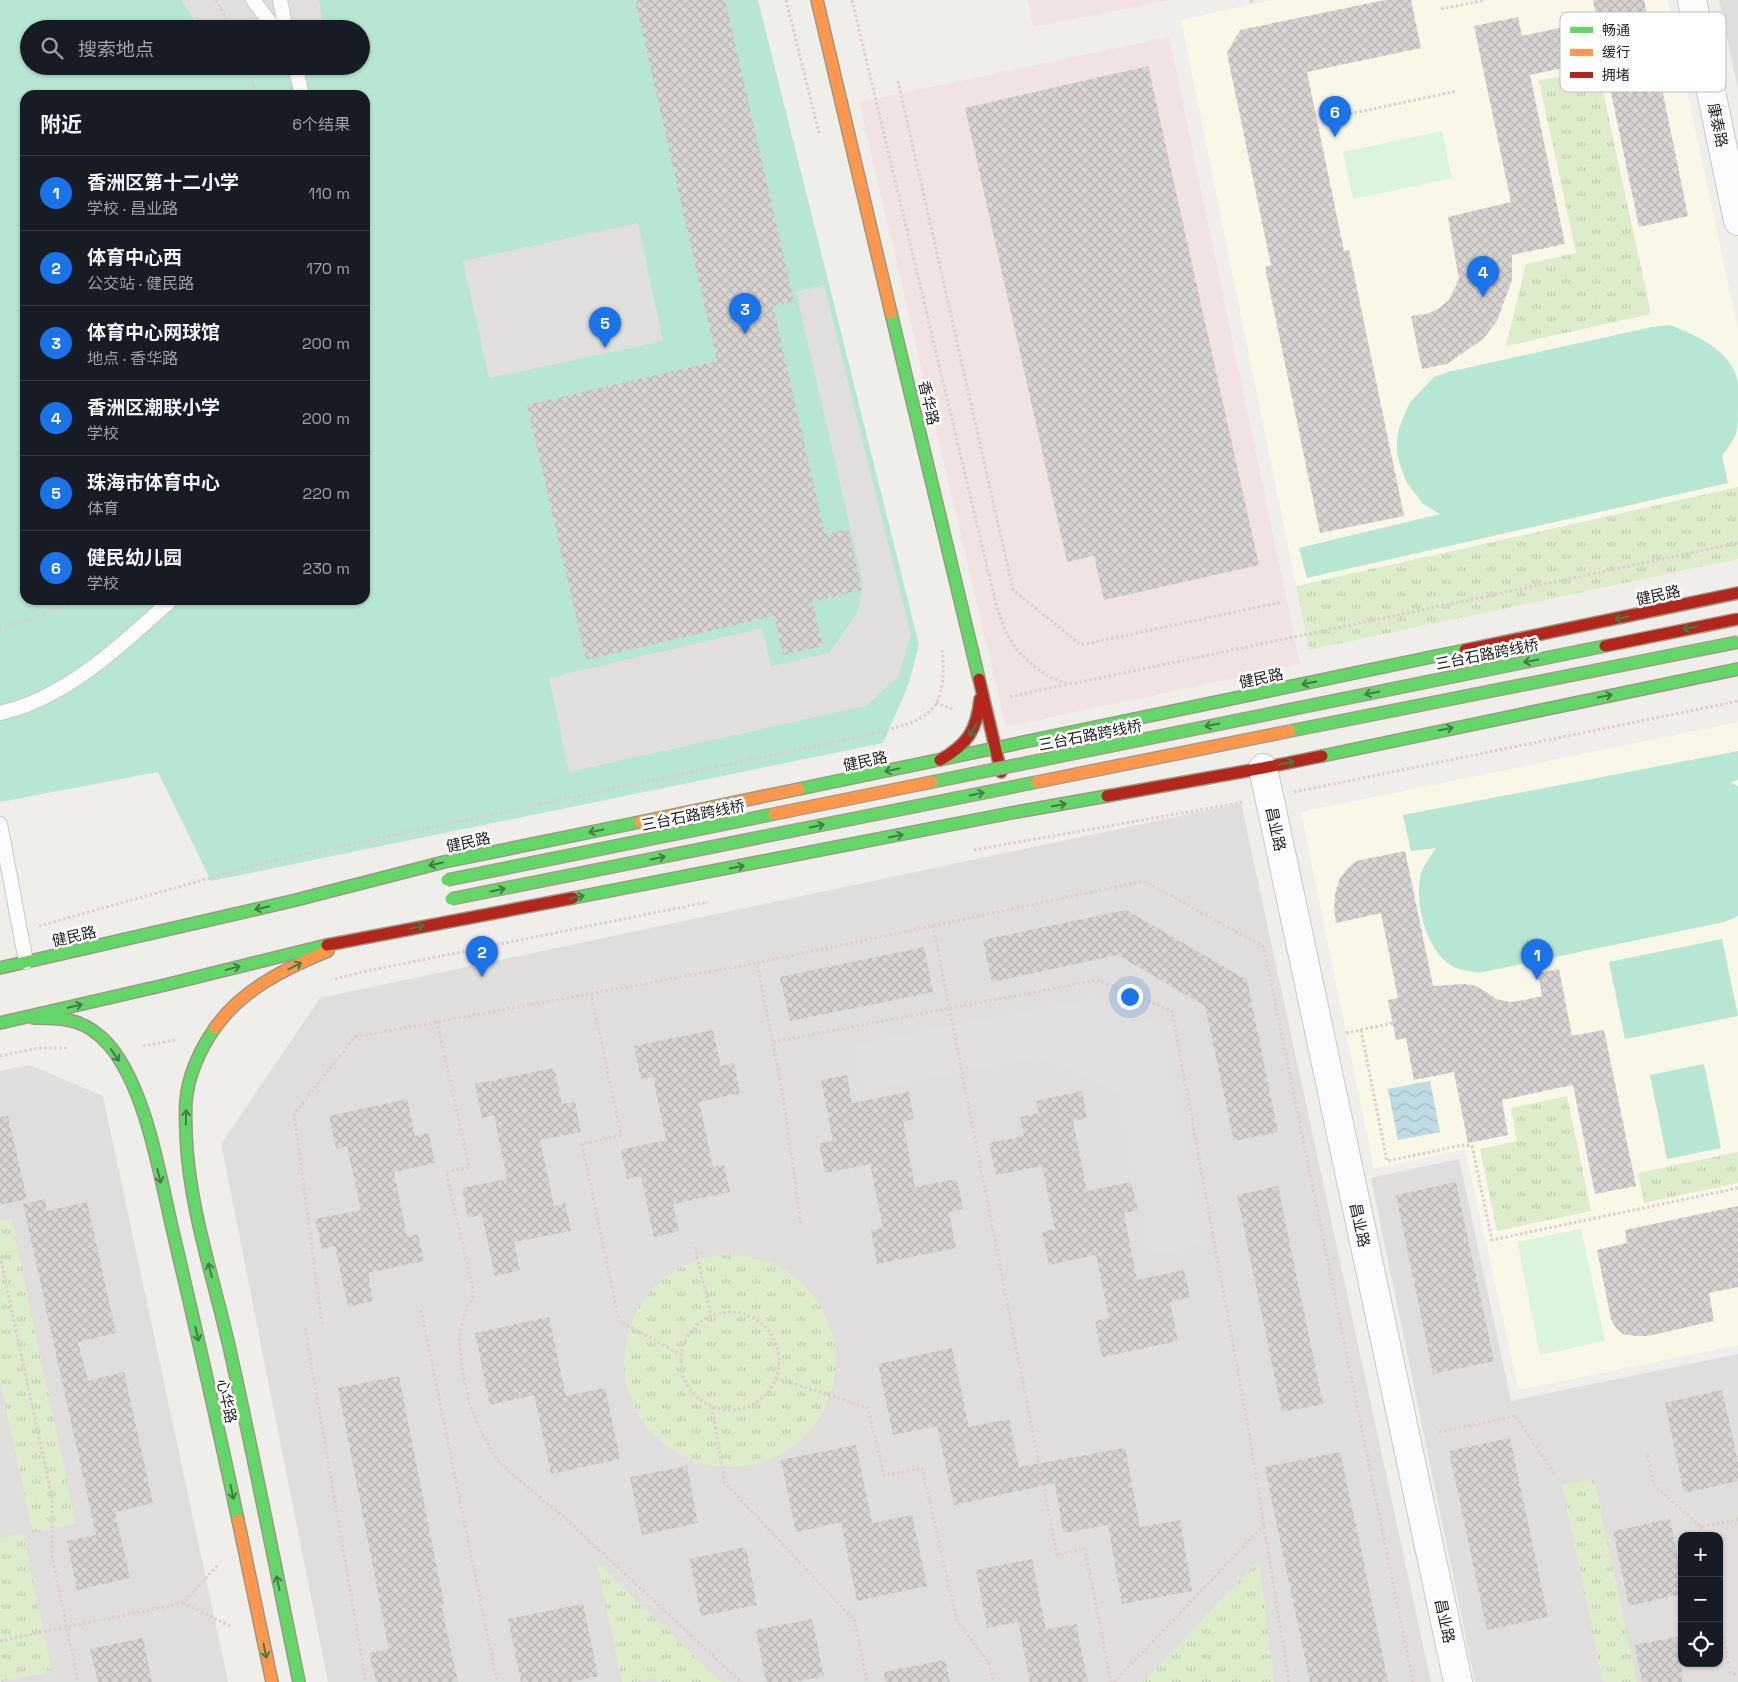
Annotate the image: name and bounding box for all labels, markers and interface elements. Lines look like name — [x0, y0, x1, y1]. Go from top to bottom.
legend — [1560, 12, 1726, 92]
search box — [20, 20, 370, 75]
text: 畅通 — [1602, 21, 1630, 39]
icon: search — [38, 34, 66, 62]
text: 搜索地点 — [78, 37, 154, 62]
text: 缓行 — [1602, 43, 1630, 61]
text: 拥堵 — [1602, 66, 1630, 84]
pin: 6 — [1319, 96, 1351, 137]
street label: 康泰路 — [1704, 101, 1732, 149]
text: 附近 — [40, 111, 82, 138]
text: 6个结果 — [292, 114, 350, 135]
text: 香洲区第十二小学 — [87, 170, 239, 195]
text: 1 — [52, 183, 60, 204]
text: 110 m — [308, 183, 350, 204]
text: 学校 · 昌业路 — [87, 198, 178, 219]
text: 体育中心西 — [87, 245, 182, 270]
pin: 4 — [1467, 256, 1499, 297]
text: 2 — [51, 258, 61, 279]
text: 170 m — [306, 258, 350, 279]
text: 公交站 · 健民路 — [87, 273, 194, 294]
pin: 3 — [729, 293, 761, 334]
pin: 5 — [589, 307, 621, 348]
text: 体育中心网球馆 — [87, 320, 220, 345]
text: 3 — [51, 333, 61, 354]
text: 200 m — [302, 333, 350, 354]
text: 地点 · 香华路 — [87, 348, 178, 369]
street label: 香华路 — [915, 379, 943, 427]
text: 香洲区潮联小学 — [87, 395, 220, 420]
text: 4 — [51, 408, 61, 429]
text: 200 m — [302, 408, 350, 429]
text: 学校 — [87, 423, 119, 444]
text: 珠海市体育中心 — [87, 470, 220, 495]
text: 5 — [51, 483, 61, 504]
text: 220 m — [303, 483, 350, 504]
text: 体育 — [87, 498, 119, 519]
text: 健民幼儿园 — [87, 545, 182, 570]
text: 6 — [51, 558, 61, 579]
text: 230 m — [303, 558, 350, 579]
text: 学校 — [87, 573, 119, 594]
street label: 健民路 — [1634, 581, 1682, 609]
one-way arrow — [1614, 613, 1630, 623]
one-way arrow — [1683, 624, 1699, 634]
street label: 三台石路跨线桥 — [1434, 635, 1540, 673]
one-way arrow — [1523, 656, 1539, 666]
street label: 健民路 — [1237, 664, 1285, 692]
one-way arrow — [1301, 679, 1317, 688]
one-way arrow — [1364, 689, 1380, 698]
one-way arrow — [1597, 691, 1613, 700]
street label: 三台石路跨线桥 — [1037, 716, 1143, 754]
one-way arrow — [1205, 721, 1221, 730]
one-way arrow — [968, 722, 977, 737]
one-way arrow — [1438, 724, 1454, 734]
street label: 健民路 — [841, 747, 889, 775]
one-way arrow — [1279, 758, 1295, 767]
one-way arrow — [884, 766, 900, 775]
one-way arrow — [968, 789, 984, 799]
street label: 三台石路跨线桥 — [640, 796, 746, 834]
one-way arrow — [1050, 799, 1066, 809]
street label: 昌业路 — [1262, 805, 1290, 853]
one-way arrow — [809, 821, 825, 830]
one-way arrow — [588, 827, 604, 836]
street label: 健民路 — [444, 828, 492, 856]
one-way arrow — [888, 830, 904, 840]
one-way arrow — [649, 853, 665, 862]
one-way arrow — [429, 860, 445, 869]
one-way arrow — [728, 861, 744, 871]
one-way arrow — [490, 885, 506, 894]
one-way arrow — [569, 891, 585, 901]
one-way arrow — [254, 904, 270, 913]
one-way arrow — [409, 921, 425, 931]
street label: 健民路 — [50, 922, 98, 950]
pin: 2 — [466, 936, 498, 977]
pin: 1 — [1521, 939, 1553, 980]
one-way arrow — [287, 961, 302, 971]
one-way arrow — [225, 962, 241, 972]
your location — [1117, 984, 1143, 1010]
one-way arrow — [67, 1001, 83, 1010]
one-way arrow — [110, 1048, 120, 1062]
one-way arrow — [181, 1109, 191, 1126]
one-way arrow — [155, 1167, 164, 1183]
street label: 昌业路 — [1346, 1201, 1374, 1249]
one-way arrow — [205, 1263, 215, 1279]
one-way arrow — [193, 1325, 202, 1341]
street label: 心华路 — [213, 1377, 241, 1425]
one-way arrow — [228, 1484, 237, 1500]
map controls — [1678, 1532, 1723, 1667]
button: + — [1678, 1532, 1723, 1577]
one-way arrow — [273, 1575, 283, 1591]
button: − — [1678, 1577, 1723, 1622]
street label: 昌业路 — [1431, 1597, 1459, 1645]
button: locate — [1678, 1622, 1723, 1667]
one-way arrow — [261, 1643, 270, 1659]

